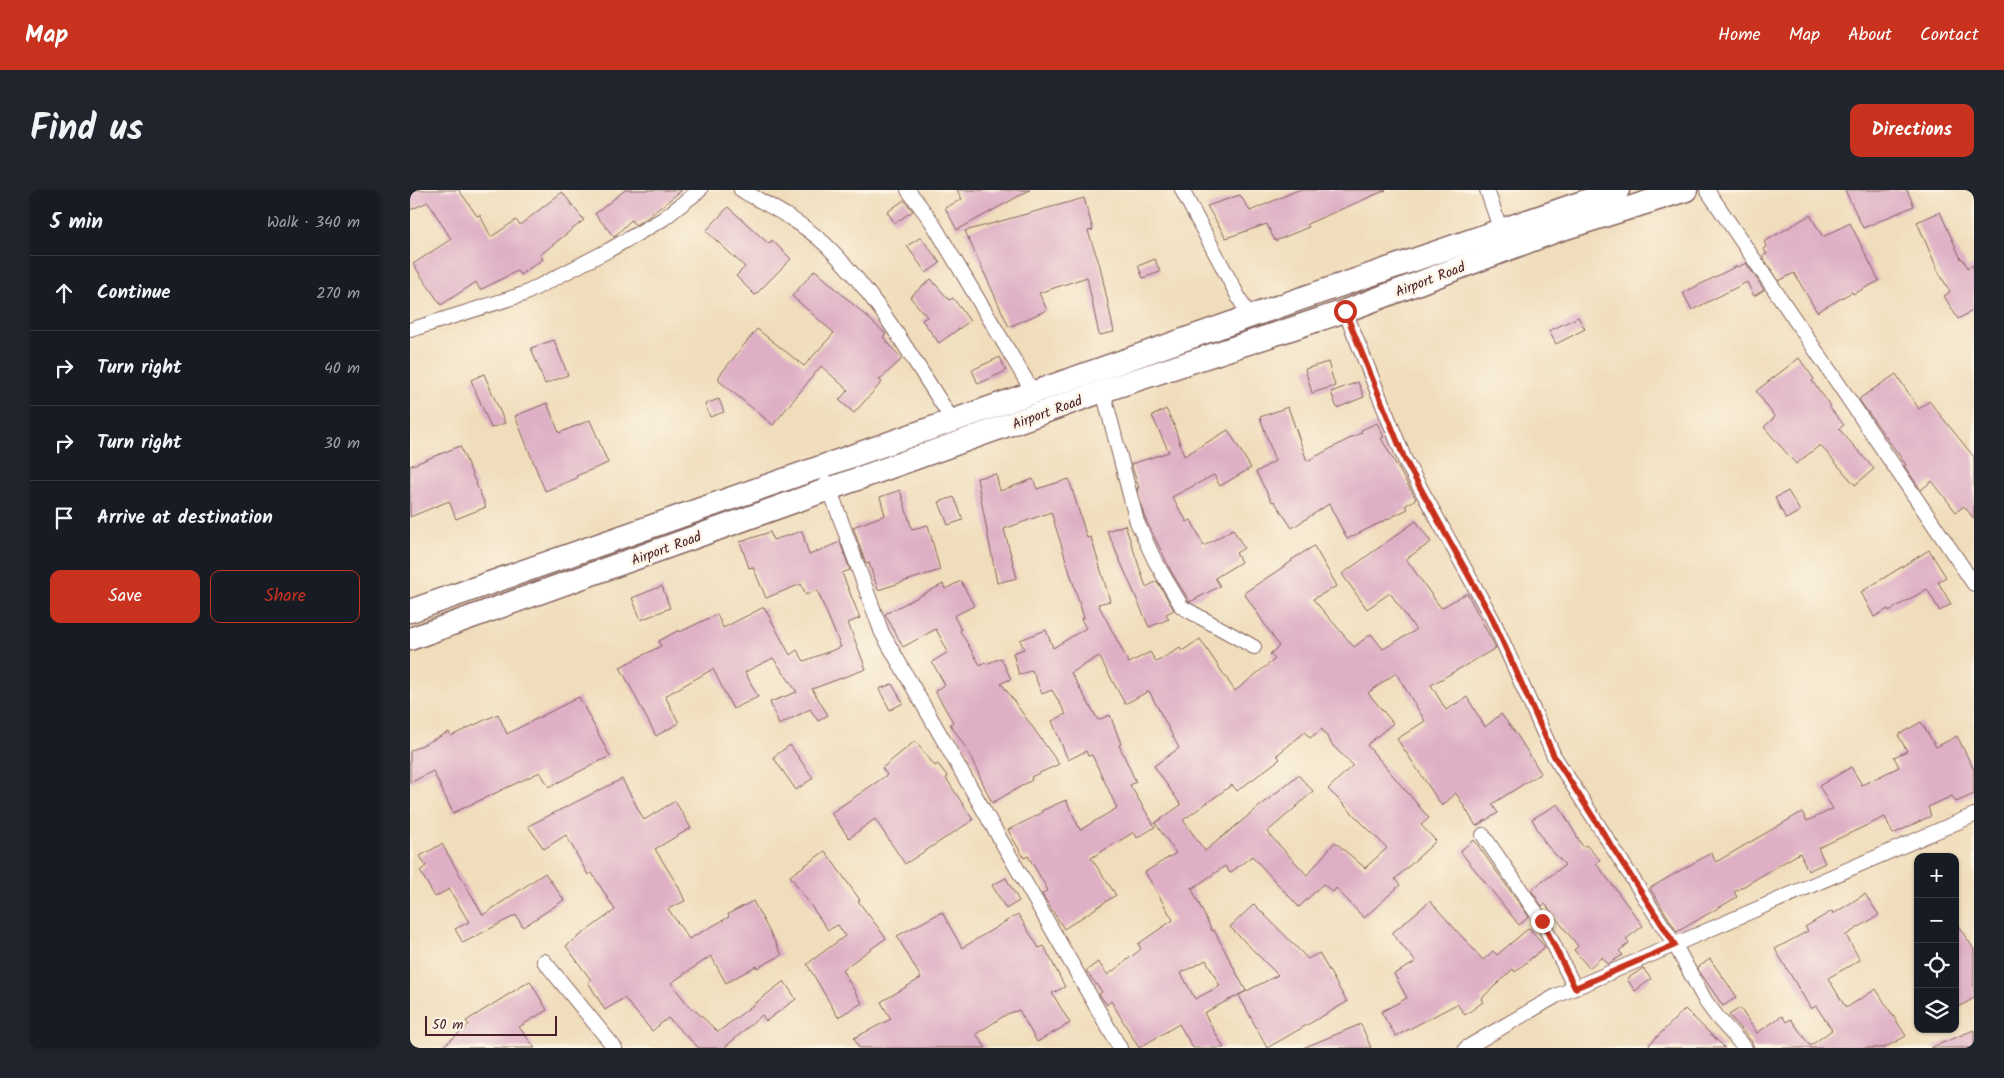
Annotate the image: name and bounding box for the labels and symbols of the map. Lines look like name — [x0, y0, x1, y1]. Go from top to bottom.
street label: Airport Road — [1392, 256, 1469, 303]
route start — [1334, 300, 1357, 323]
street label: Airport Road — [1009, 390, 1086, 436]
street label: Airport Road — [628, 526, 705, 572]
route end — [1531, 910, 1554, 933]
scale bar — [425, 1013, 558, 1036]

